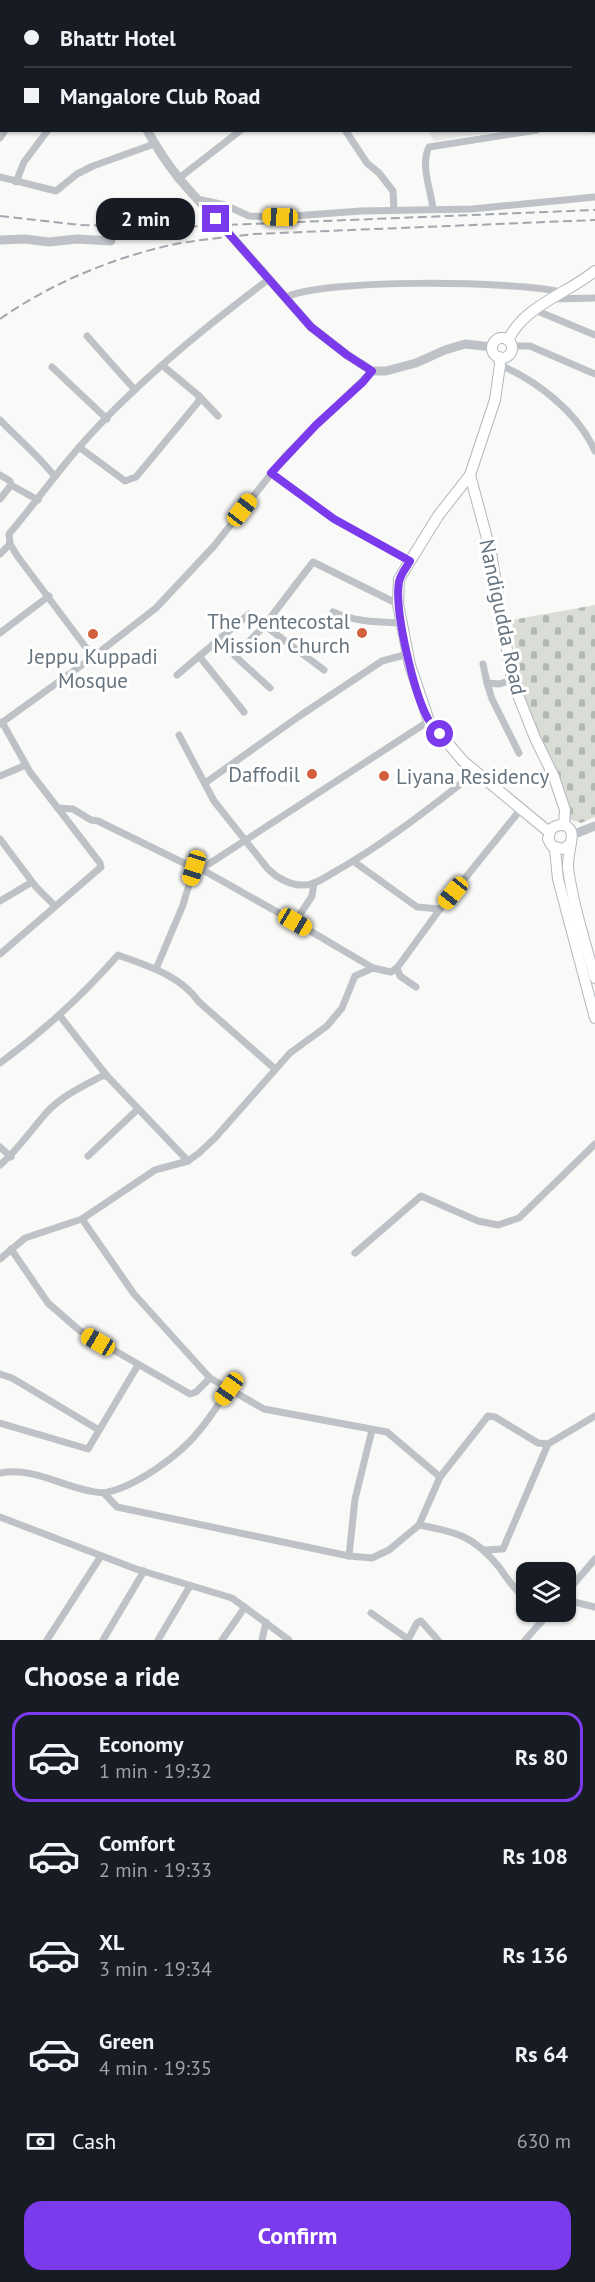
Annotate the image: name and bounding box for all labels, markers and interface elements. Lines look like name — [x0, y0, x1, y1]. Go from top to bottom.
text: Bhattr Hotel — [60, 24, 176, 52]
text: Mangalore Club Road — [60, 82, 260, 110]
callout: 2 min — [96, 198, 195, 240]
route end — [202, 205, 229, 232]
text: 2 min — [121, 206, 170, 232]
car — [262, 207, 298, 227]
car — [224, 490, 260, 530]
street label: Nandigudda Road — [473, 537, 533, 697]
place label: The Pentecostal Mission Church — [207, 608, 350, 659]
marker: The Pentecostal Mission Church — [355, 626, 369, 640]
marker: Jeppu Kuppadi Mosque — [86, 627, 100, 641]
place label: Jeppu Kuppadi Mosque — [27, 643, 158, 694]
route start — [426, 720, 453, 747]
place label: Daffodil — [228, 761, 300, 788]
place label: Liyana Residency — [396, 763, 549, 790]
marker: Daffodil — [305, 767, 319, 781]
marker: Liyana Residency — [377, 769, 391, 783]
car — [180, 848, 208, 888]
car — [435, 873, 471, 913]
car — [275, 905, 315, 939]
car — [78, 1325, 118, 1359]
car — [211, 1369, 247, 1409]
map controls — [516, 1562, 576, 1622]
button: layers — [516, 1562, 576, 1622]
text: Choose a ride — [24, 1659, 180, 1693]
icon: car — [27, 1730, 81, 1784]
text: Economy — [99, 1730, 183, 1758]
text: Rs 80 — [515, 1743, 568, 1771]
text: 1 min · 19:32 — [99, 1758, 212, 1784]
icon: car — [27, 1829, 81, 1883]
text: Comfort — [99, 1829, 175, 1857]
text: Rs 108 — [502, 1842, 568, 1870]
text: 2 min · 19:33 — [99, 1857, 212, 1883]
icon: car — [27, 1928, 81, 1982]
text: XL — [99, 1928, 124, 1956]
text: Rs 136 — [502, 1941, 568, 1969]
text: 3 min · 19:34 — [99, 1956, 212, 1982]
icon: car — [27, 2027, 81, 2081]
text: Green — [99, 2027, 154, 2055]
text: Rs 64 — [515, 2040, 568, 2068]
text: 4 min · 19:35 — [99, 2055, 212, 2081]
icon: cash — [24, 2125, 57, 2158]
text: Cash — [72, 2127, 116, 2155]
text: 630 m — [517, 2128, 571, 2154]
button: Confirm — [24, 2201, 571, 2270]

